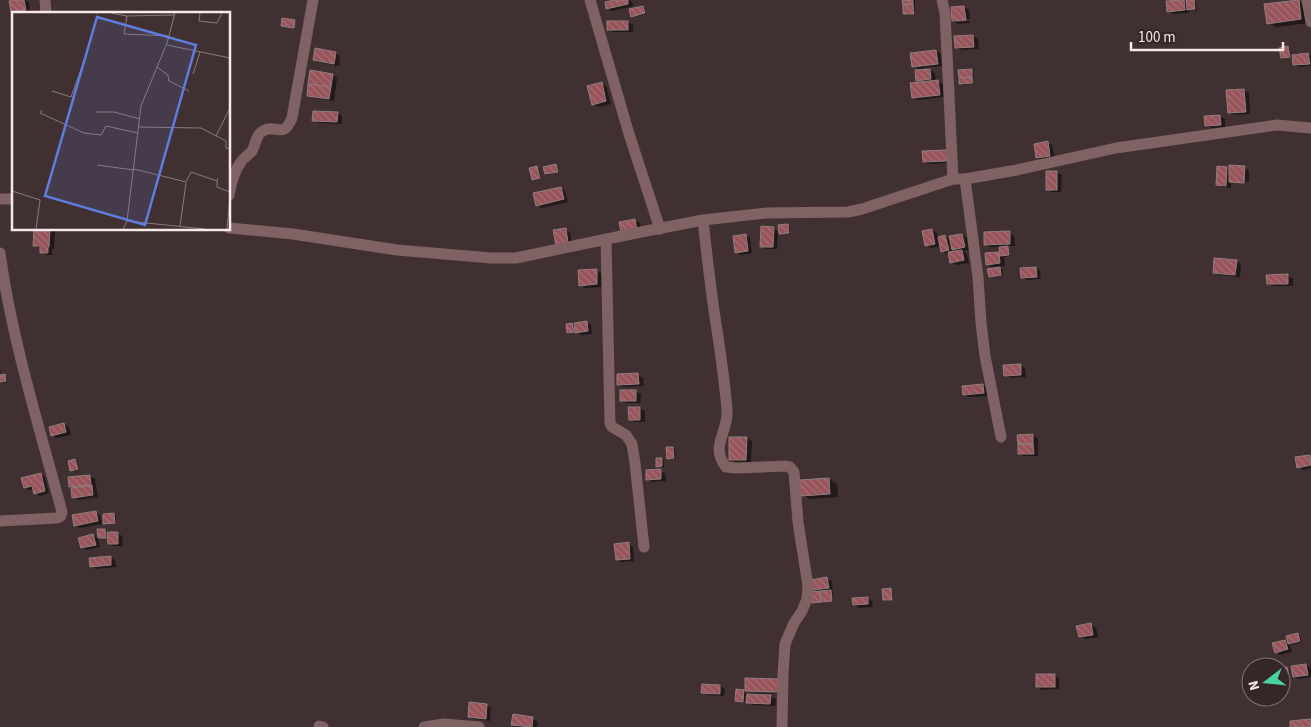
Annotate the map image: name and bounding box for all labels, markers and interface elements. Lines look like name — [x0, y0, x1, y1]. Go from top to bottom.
inset map — [12, 12, 230, 230]
scale bar — [1131, 20, 1284, 52]
text: 100 m — [1138, 27, 1176, 48]
north arrow — [1241, 657, 1291, 707]
text: N — [1244, 678, 1265, 693]

